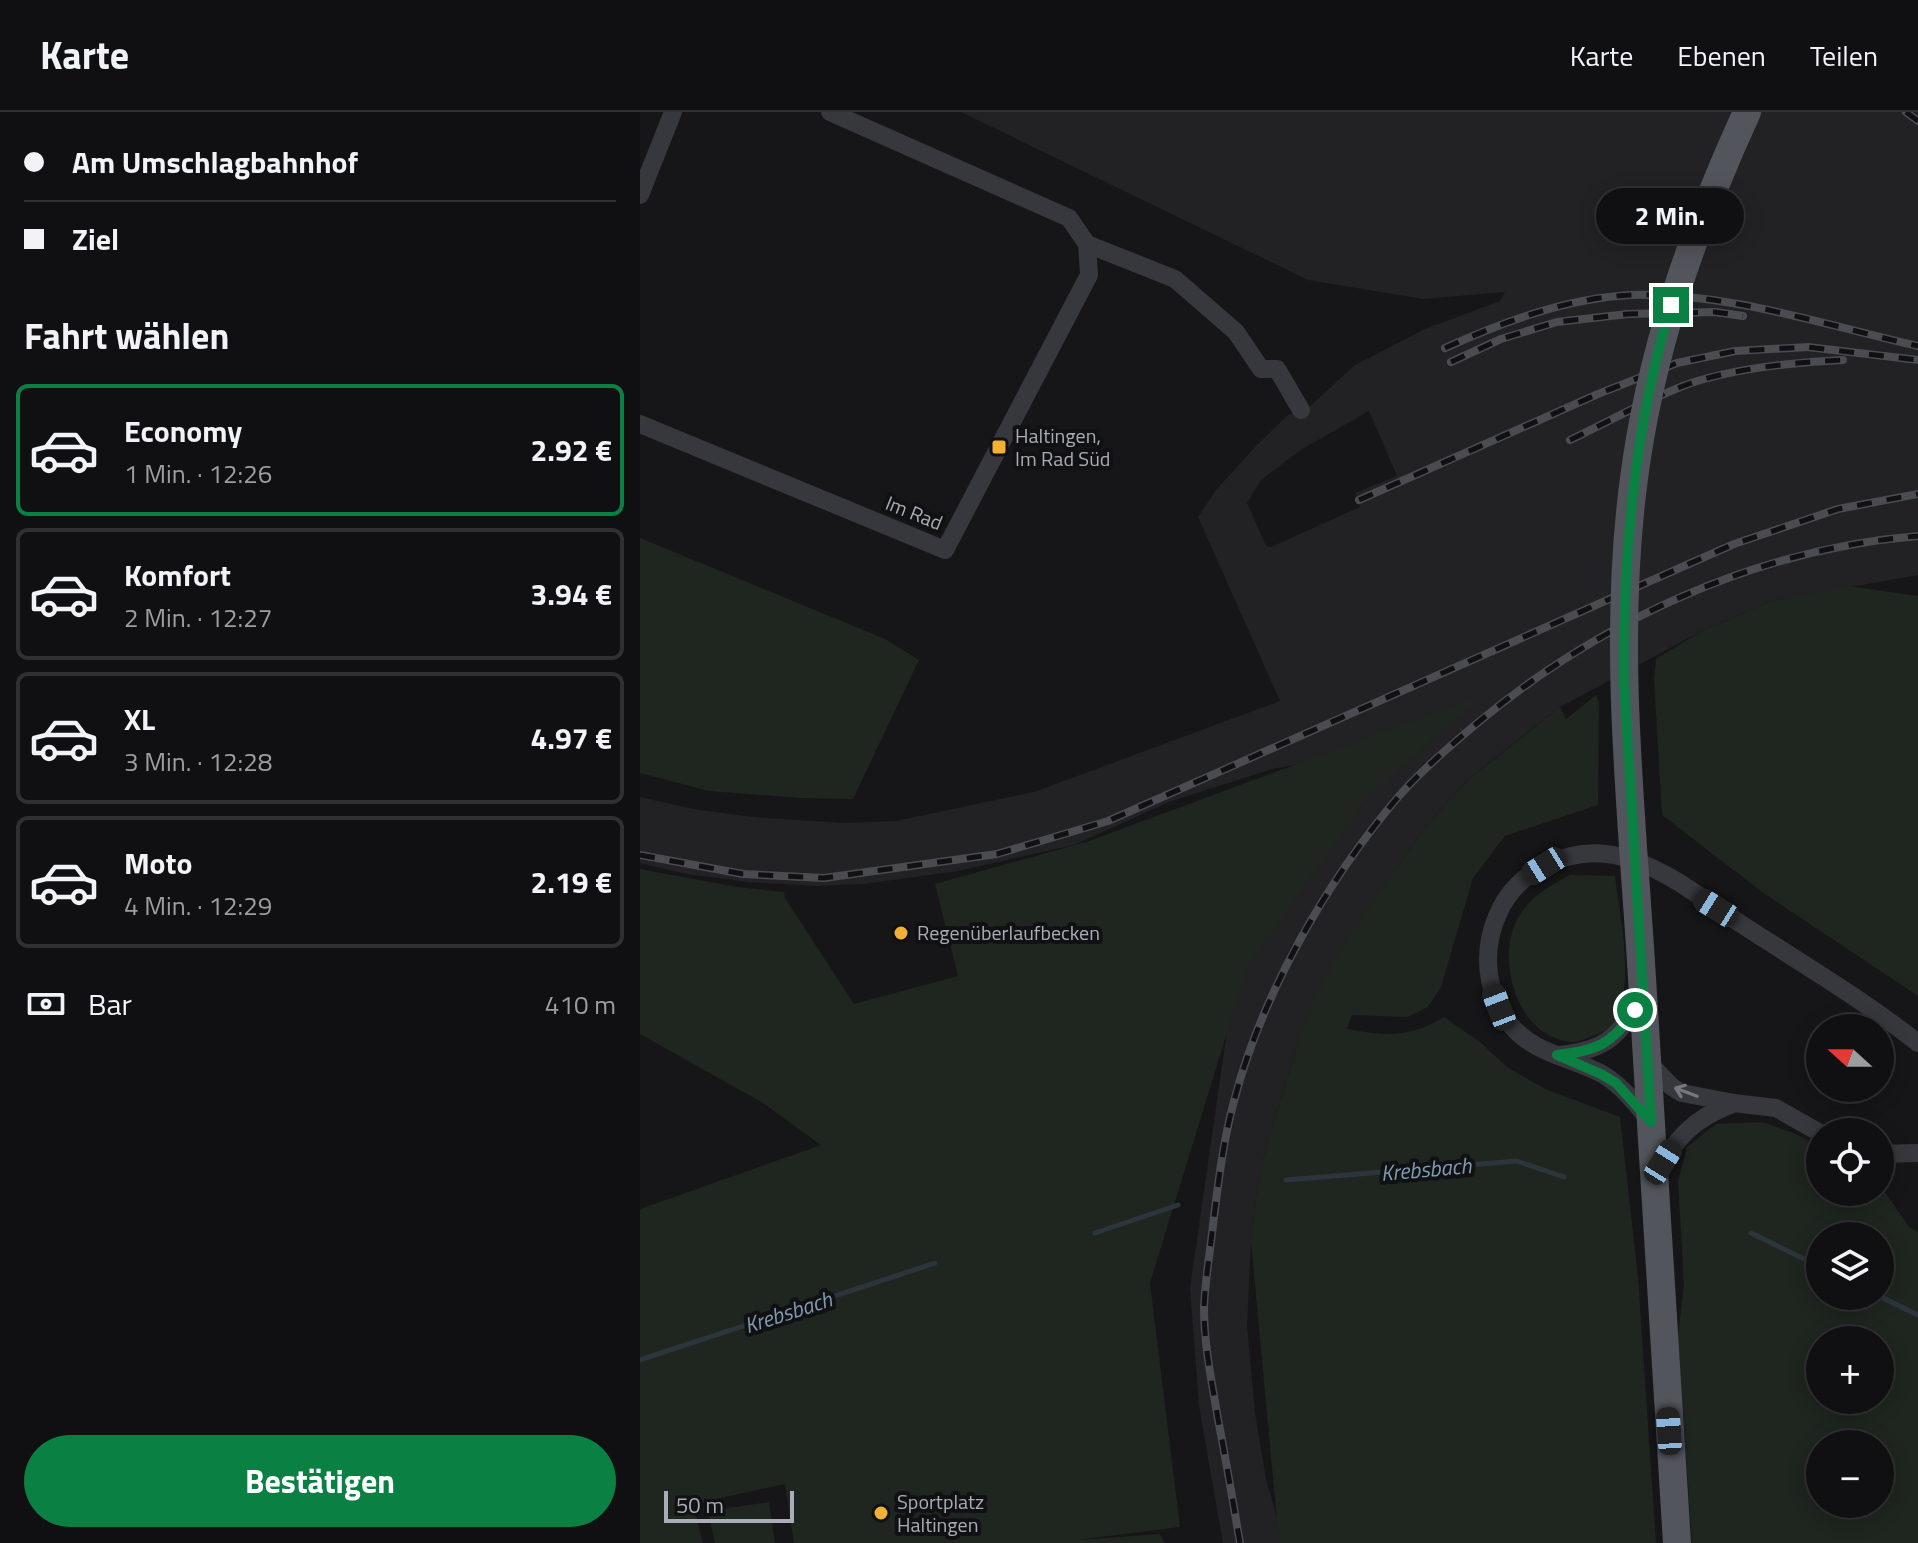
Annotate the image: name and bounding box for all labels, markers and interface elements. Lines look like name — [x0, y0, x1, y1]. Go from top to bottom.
text: Karte — [40, 26, 129, 84]
text: Karte — [1570, 34, 1633, 77]
text: Ebenen — [1677, 34, 1766, 77]
text: Teilen — [1810, 34, 1878, 77]
text: Am Umschlagbahnhof — [72, 139, 358, 185]
callout: 2 Min. — [1597, 189, 1745, 245]
text: 2 Min. — [1635, 196, 1705, 235]
text: Ziel — [72, 216, 119, 262]
route end — [1653, 287, 1689, 323]
text: Fahrt wählen — [24, 308, 229, 363]
text: Economy — [124, 408, 242, 454]
icon: car — [28, 414, 100, 486]
place label: Haltingen, Im Rad Süd — [1015, 420, 1110, 474]
text: 2.92 € — [531, 427, 612, 473]
marker: Haltingen, Im Rad Süd — [990, 438, 1008, 456]
text: 1 Min. · 12:26 — [124, 454, 272, 493]
street label: Im Rad — [881, 487, 947, 538]
text: Komfort — [124, 552, 231, 598]
icon: car — [28, 558, 100, 630]
text: 3.94 € — [531, 571, 612, 617]
text: 2 Min. · 12:27 — [124, 598, 272, 637]
text: XL — [124, 696, 155, 742]
icon: car — [28, 702, 100, 774]
text: 4.97 € — [531, 715, 612, 761]
text: 3 Min. · 12:28 — [124, 742, 272, 781]
text: Moto — [124, 840, 192, 886]
car — [1517, 843, 1571, 889]
icon: car — [28, 846, 100, 918]
text: 2.19 € — [531, 859, 612, 905]
car — [1689, 885, 1743, 931]
text: 4 Min. · 12:29 — [124, 886, 272, 925]
place label: Regenüberlaufbecken — [917, 917, 1100, 948]
marker: Regenüberlaufbecken — [892, 924, 910, 942]
car — [1479, 980, 1519, 1034]
text: Bar — [88, 981, 132, 1027]
icon: cash — [24, 982, 68, 1026]
text: 410 m — [545, 985, 616, 1024]
route start — [1617, 992, 1653, 1028]
north arrow — [1806, 1014, 1894, 1102]
map controls — [1806, 1014, 1894, 1518]
one-way arrow — [1674, 1084, 1699, 1098]
button: locate — [1806, 1118, 1894, 1206]
car — [1640, 1135, 1686, 1189]
water label: Krebsbach — [1379, 1148, 1474, 1190]
button: layers — [1806, 1222, 1894, 1310]
water label: Krebsbach — [740, 1282, 837, 1342]
button: + — [1806, 1326, 1894, 1414]
car — [1655, 1406, 1683, 1456]
button: − — [1806, 1430, 1894, 1518]
button: Bestätigen — [24, 1435, 616, 1527]
place label: Sportplatz Haltingen — [897, 1486, 984, 1540]
scale bar — [664, 1487, 794, 1523]
text: 50 m — [676, 1488, 724, 1522]
marker: Sportplatz Haltingen — [872, 1504, 890, 1522]

